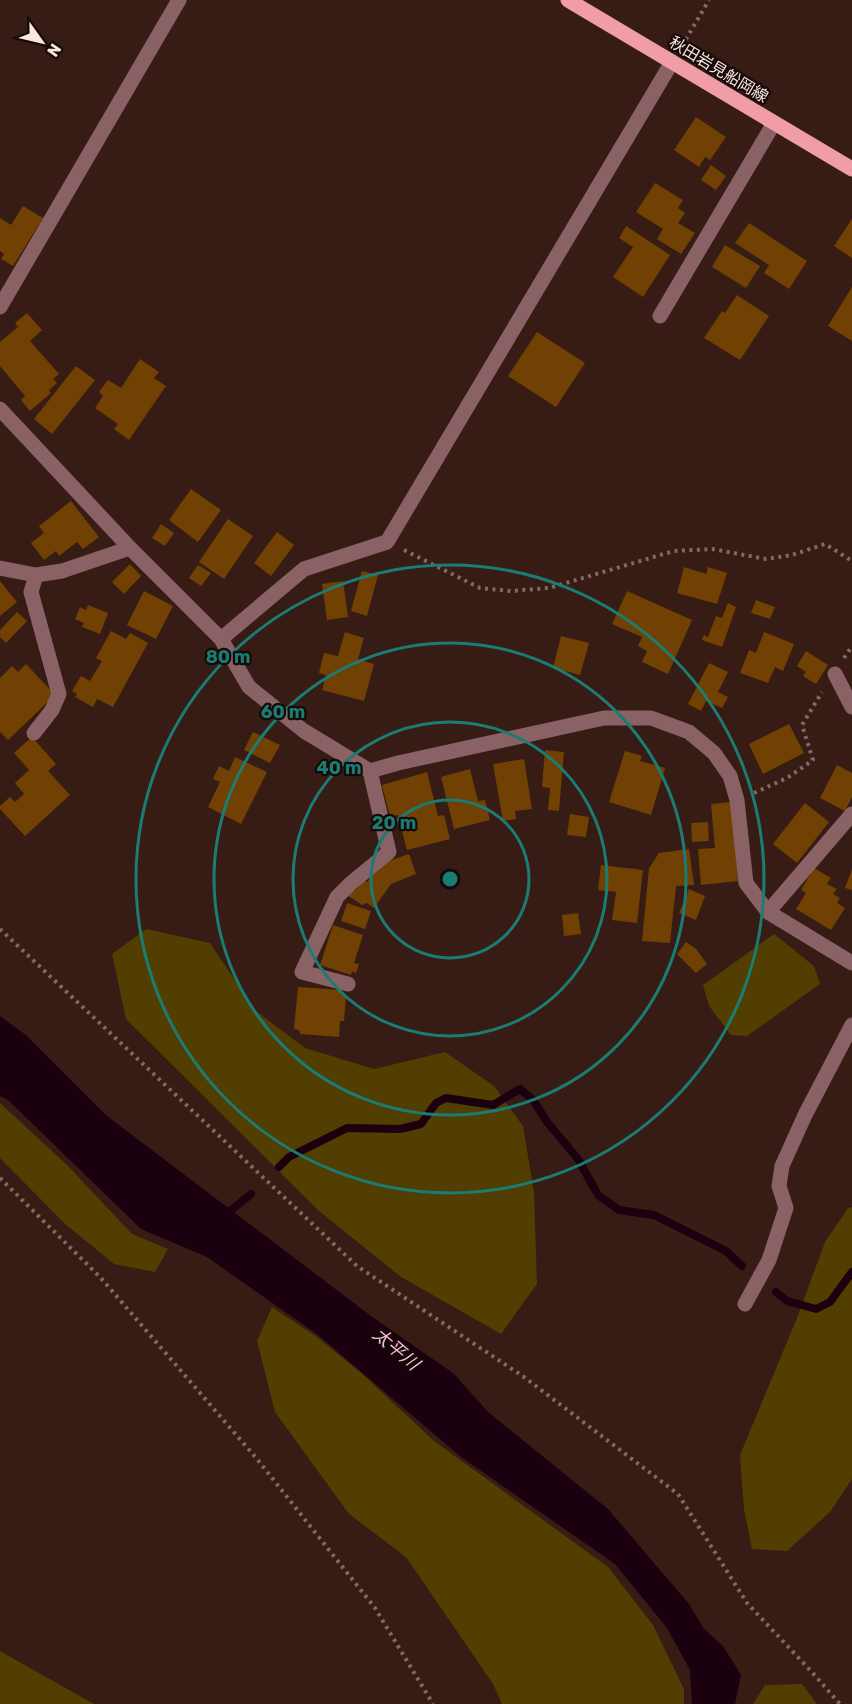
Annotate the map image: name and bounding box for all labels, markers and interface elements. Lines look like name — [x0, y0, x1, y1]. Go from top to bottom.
north arrow — [12, 12, 72, 72]
street label: 秋田岩見船岡線 — [666, 32, 772, 106]
text: N — [43, 40, 65, 60]
text: 80 m — [206, 646, 250, 668]
text: 60 m — [261, 701, 305, 723]
text: 40 m — [317, 757, 361, 779]
text: 20 m — [372, 812, 416, 834]
centre of rings — [440, 869, 460, 889]
water label: 太平川 — [368, 1323, 425, 1376]

